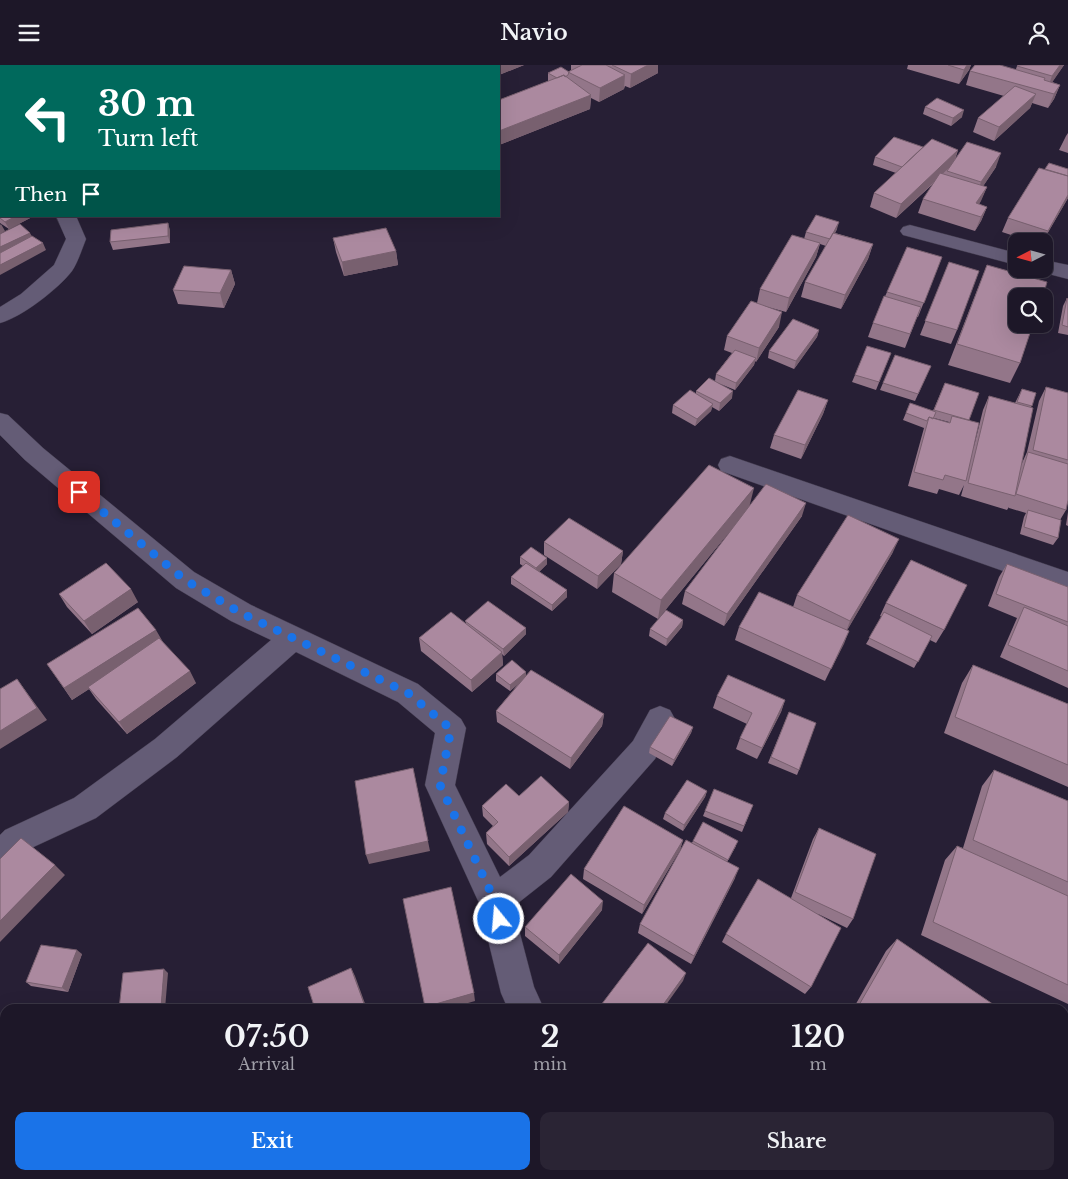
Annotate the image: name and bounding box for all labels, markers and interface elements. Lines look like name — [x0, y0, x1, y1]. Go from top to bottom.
icon: menu — [15, 19, 43, 47]
text: Navio — [500, 19, 568, 46]
icon: person — [1025, 19, 1053, 47]
text: 30 m — [98, 82, 195, 125]
icon: left — [15, 85, 80, 150]
text: Turn left — [98, 125, 198, 152]
icon: arrive — [77, 180, 105, 208]
text: Then — [15, 183, 67, 206]
north arrow — [1008, 233, 1052, 277]
map controls — [1008, 233, 1053, 333]
button: search — [1008, 288, 1053, 333]
pin — [58, 471, 100, 513]
icon: arrive — [65, 478, 93, 506]
position arrow — [472, 892, 524, 944]
text: 07:50 — [224, 1018, 310, 1055]
text: 2 — [541, 1018, 560, 1055]
text: 120 — [791, 1018, 845, 1055]
text: Arrival — [238, 1054, 295, 1074]
text: min — [533, 1054, 567, 1074]
text: m — [809, 1054, 827, 1074]
button: Exit — [15, 1112, 530, 1170]
button: Share — [540, 1112, 1054, 1170]

